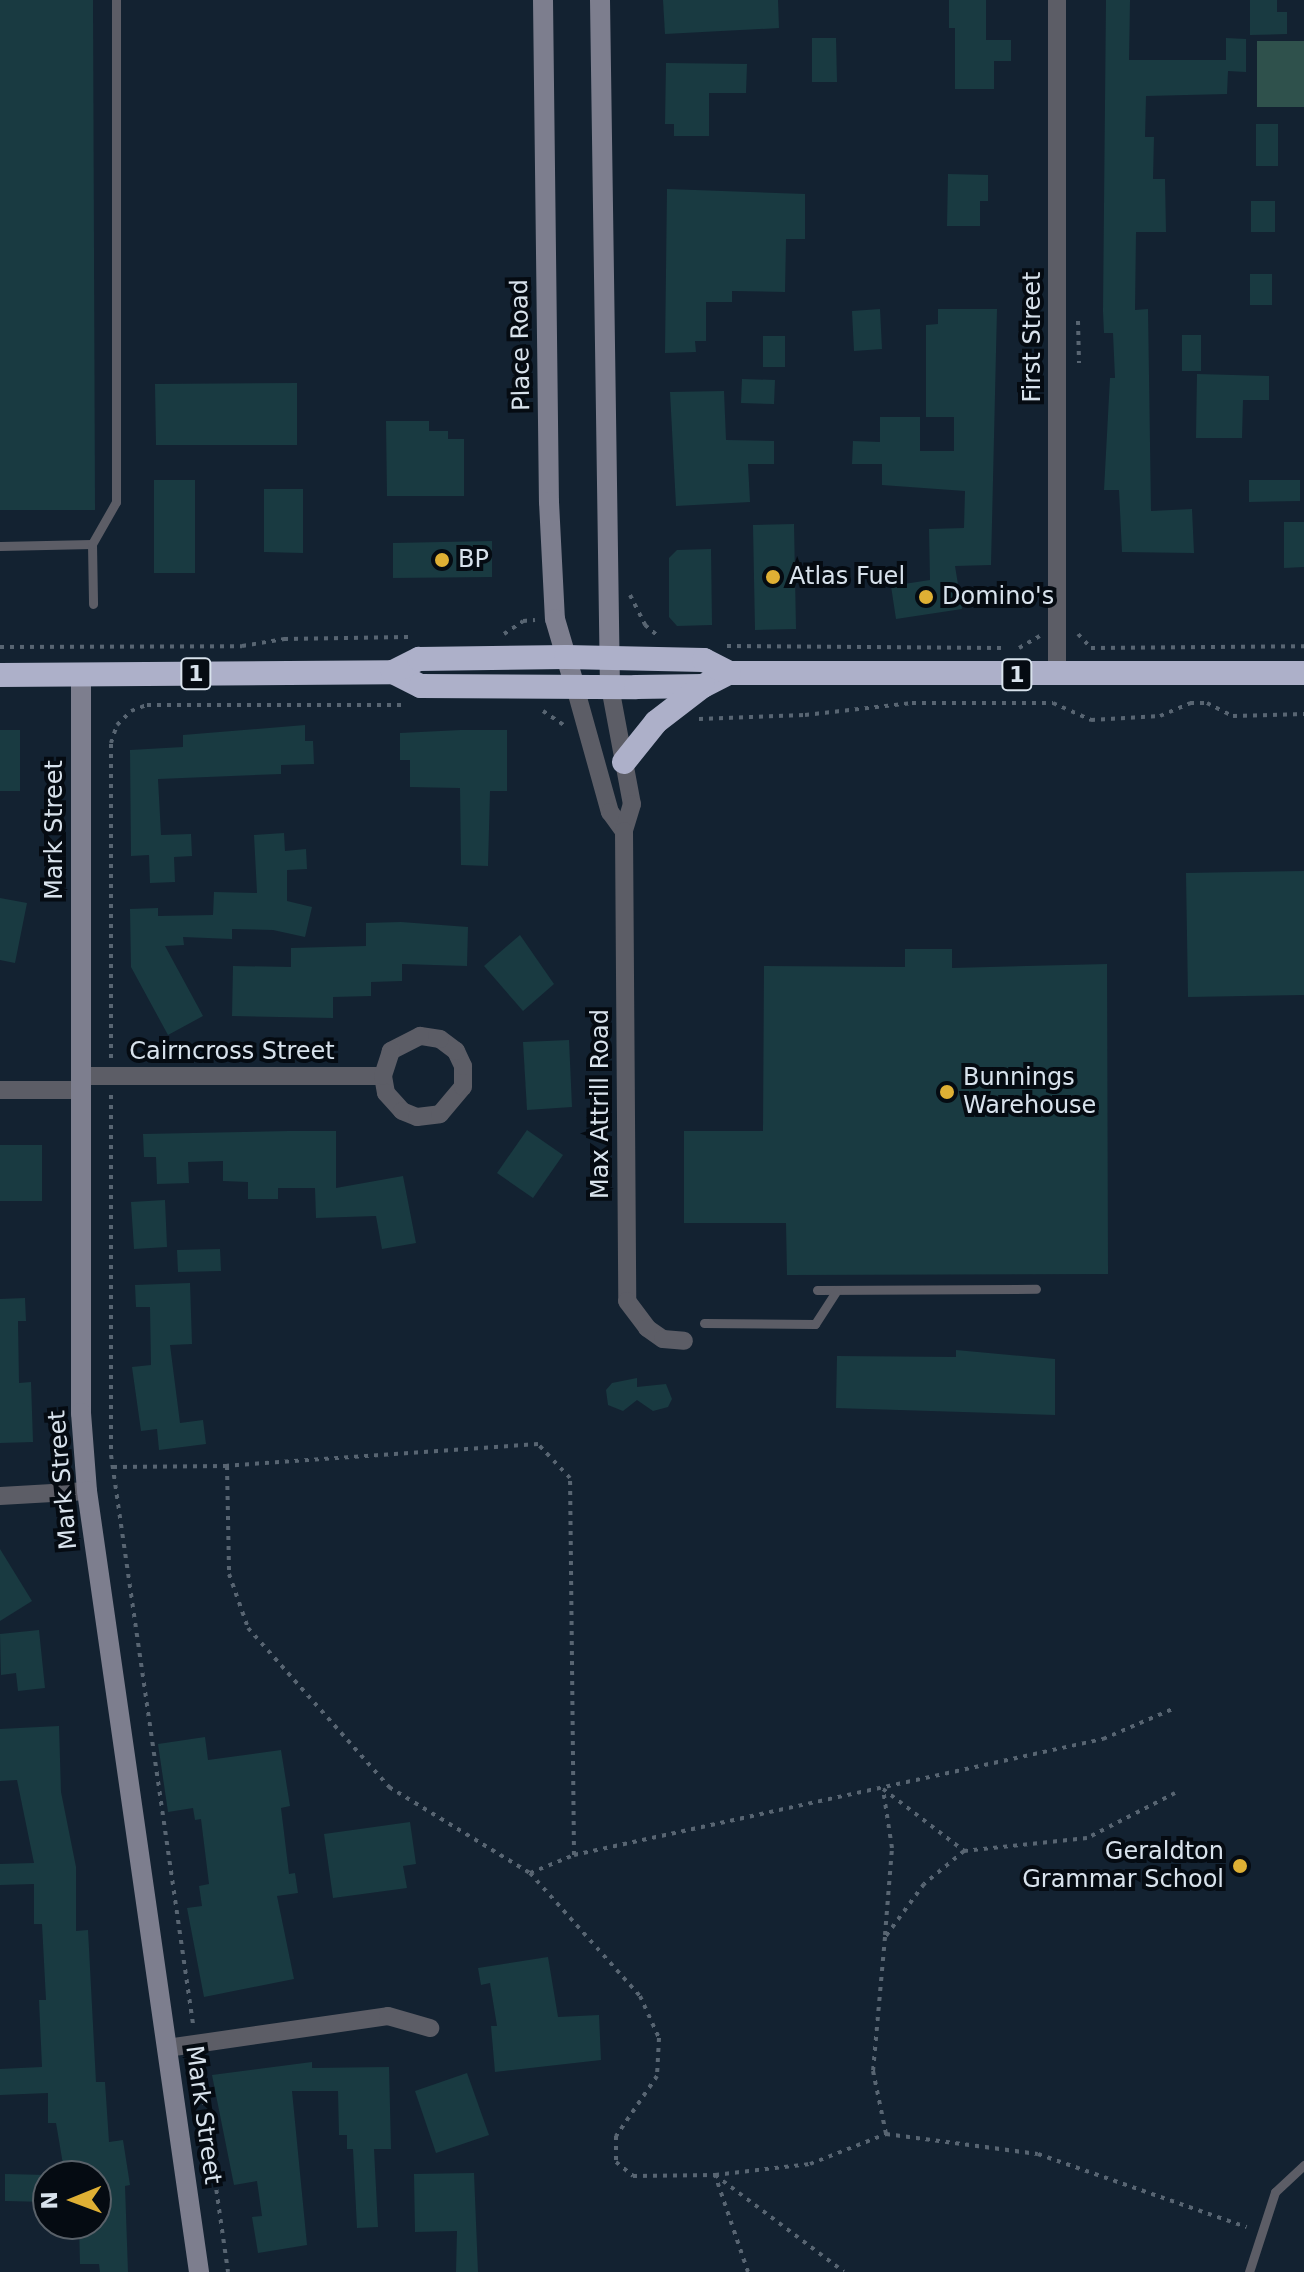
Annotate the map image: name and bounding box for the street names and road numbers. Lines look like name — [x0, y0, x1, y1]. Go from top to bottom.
street label: First Street — [1019, 271, 1047, 403]
street label: Place Road — [505, 279, 537, 411]
road number: 1 — [180, 656, 212, 692]
road number: 1 — [1001, 657, 1033, 693]
street label: Mark Street — [41, 760, 69, 900]
street label: Max Attrill Road — [587, 1009, 615, 1199]
street label: Cairncross Street — [129, 1038, 335, 1066]
street label: Mark Street — [43, 1409, 83, 1551]
street label: Mark Street — [179, 2044, 227, 2186]

